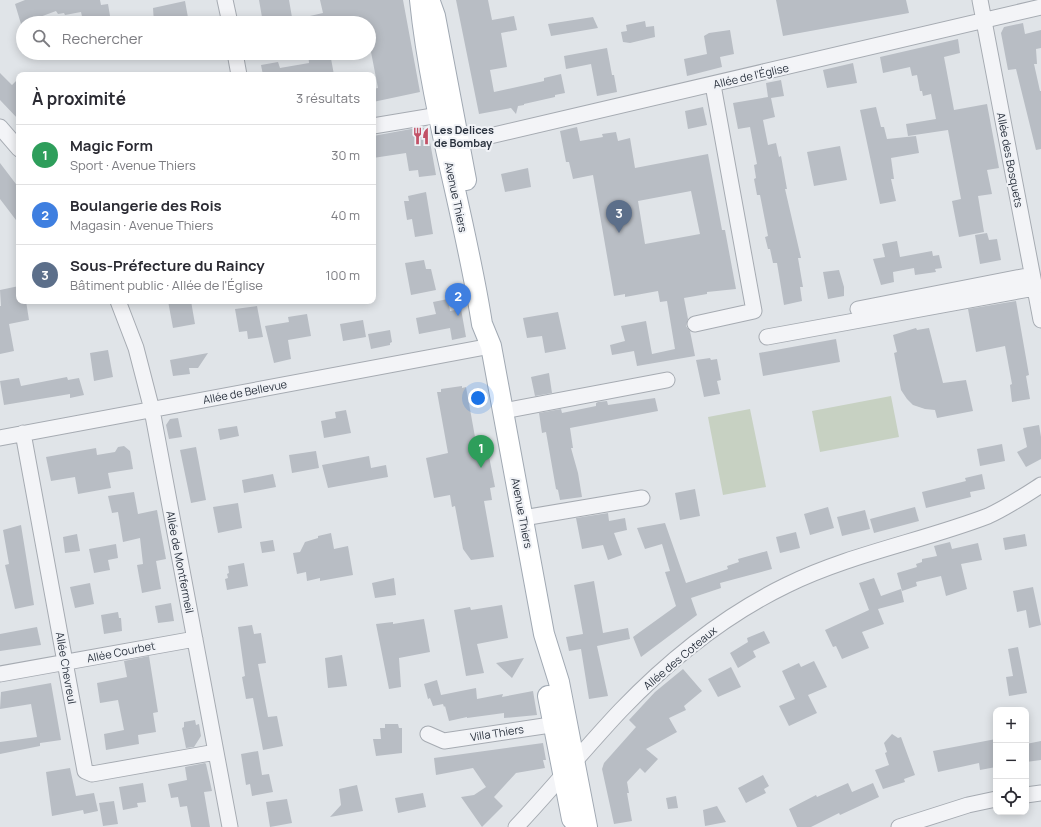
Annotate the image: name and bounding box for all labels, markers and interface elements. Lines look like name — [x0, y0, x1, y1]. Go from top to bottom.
search box — [16, 16, 376, 60]
icon: search — [30, 27, 52, 49]
text: Rechercher — [62, 28, 143, 49]
street label: Allée de l'Église — [712, 59, 791, 91]
text: À proximité — [32, 87, 126, 110]
text: 3 résultats — [296, 89, 360, 107]
street label: Allée des Bosquets — [994, 111, 1027, 209]
place label: Les Delices de Bombay — [434, 122, 494, 150]
restaurant icon: Les Delices de Bombay — [411, 126, 431, 146]
text: Magic Form — [70, 135, 153, 156]
text: 1 — [42, 146, 48, 164]
text: 30 m — [331, 146, 360, 164]
text: Sport · Avenue Thiers — [70, 156, 196, 174]
street label: Avenue Thiers — [442, 160, 471, 234]
text: Boulangerie des Rois — [70, 195, 222, 216]
pin: 3 — [606, 200, 632, 233]
text: 2 — [41, 206, 49, 224]
text: 40 m — [331, 206, 360, 224]
text: Magasin · Avenue Thiers — [70, 216, 213, 234]
text: Sous-Préfecture du Raincy — [70, 255, 265, 276]
text: 3 — [41, 266, 49, 284]
text: 100 m — [325, 266, 360, 284]
text: Bâtiment public · Allée de l'Église — [70, 276, 263, 294]
pin: 2 — [445, 283, 471, 316]
street label: Allée de Bellevue — [202, 376, 289, 407]
your location — [468, 388, 488, 408]
pin: 1 — [468, 435, 494, 468]
street label: Avenue Thiers — [508, 476, 537, 550]
street label: Allée de Montfermeil — [163, 509, 198, 614]
street label: Allée des Coteaux — [640, 622, 720, 693]
street label: Allée Chevreul — [53, 631, 80, 705]
street label: Allée Courbet — [85, 638, 156, 665]
map controls — [993, 707, 1029, 815]
button: + — [993, 707, 1029, 743]
street label: Villa Thiers — [469, 721, 525, 744]
button: − — [993, 743, 1029, 779]
button: locate — [993, 779, 1029, 815]

